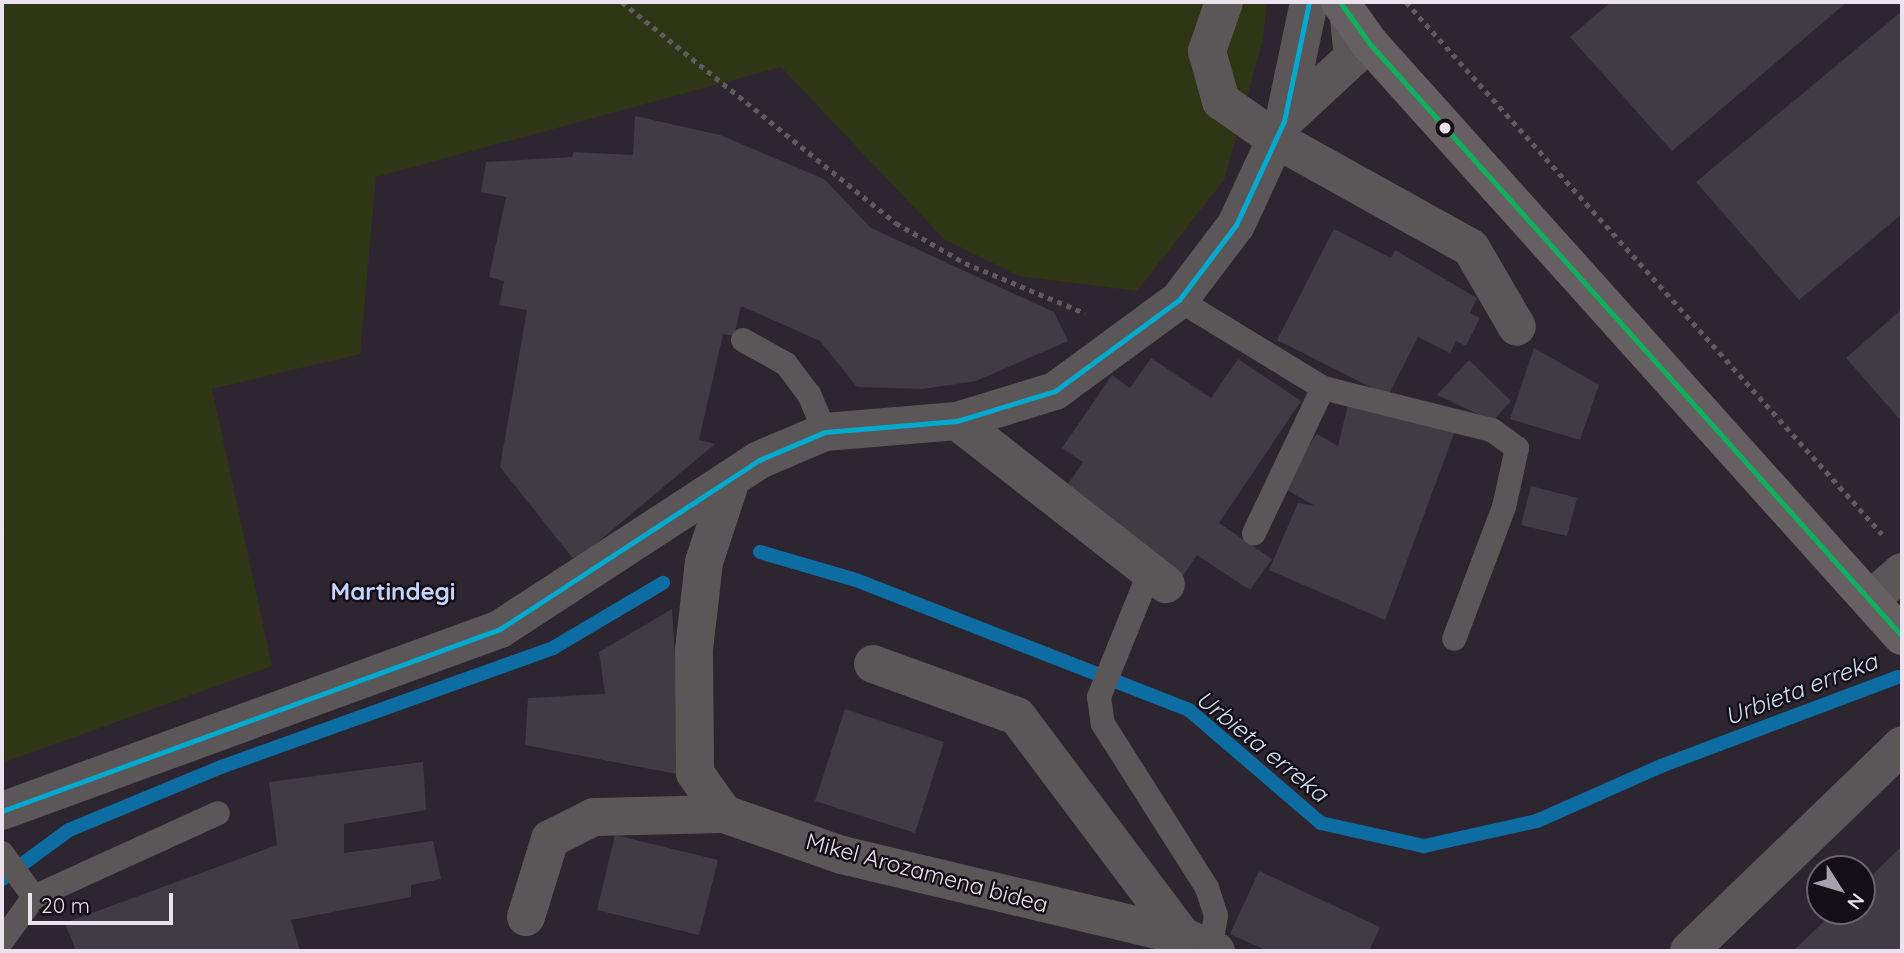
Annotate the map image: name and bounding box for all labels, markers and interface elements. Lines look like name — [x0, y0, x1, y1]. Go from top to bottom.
unlabelled marker — [1438, 121, 1452, 135]
district label: Martindegi — [330, 578, 456, 606]
water label: Urbieta erreka — [1721, 647, 1881, 731]
water label: Urbieta erreka — [1190, 684, 1334, 808]
street label: Mikel Arozamena bidea — [803, 827, 1051, 919]
north arrow — [1806, 855, 1876, 925]
scale bar — [32, 880, 177, 924]
text: N — [1842, 889, 1870, 914]
text: 20 m — [41, 892, 90, 918]

